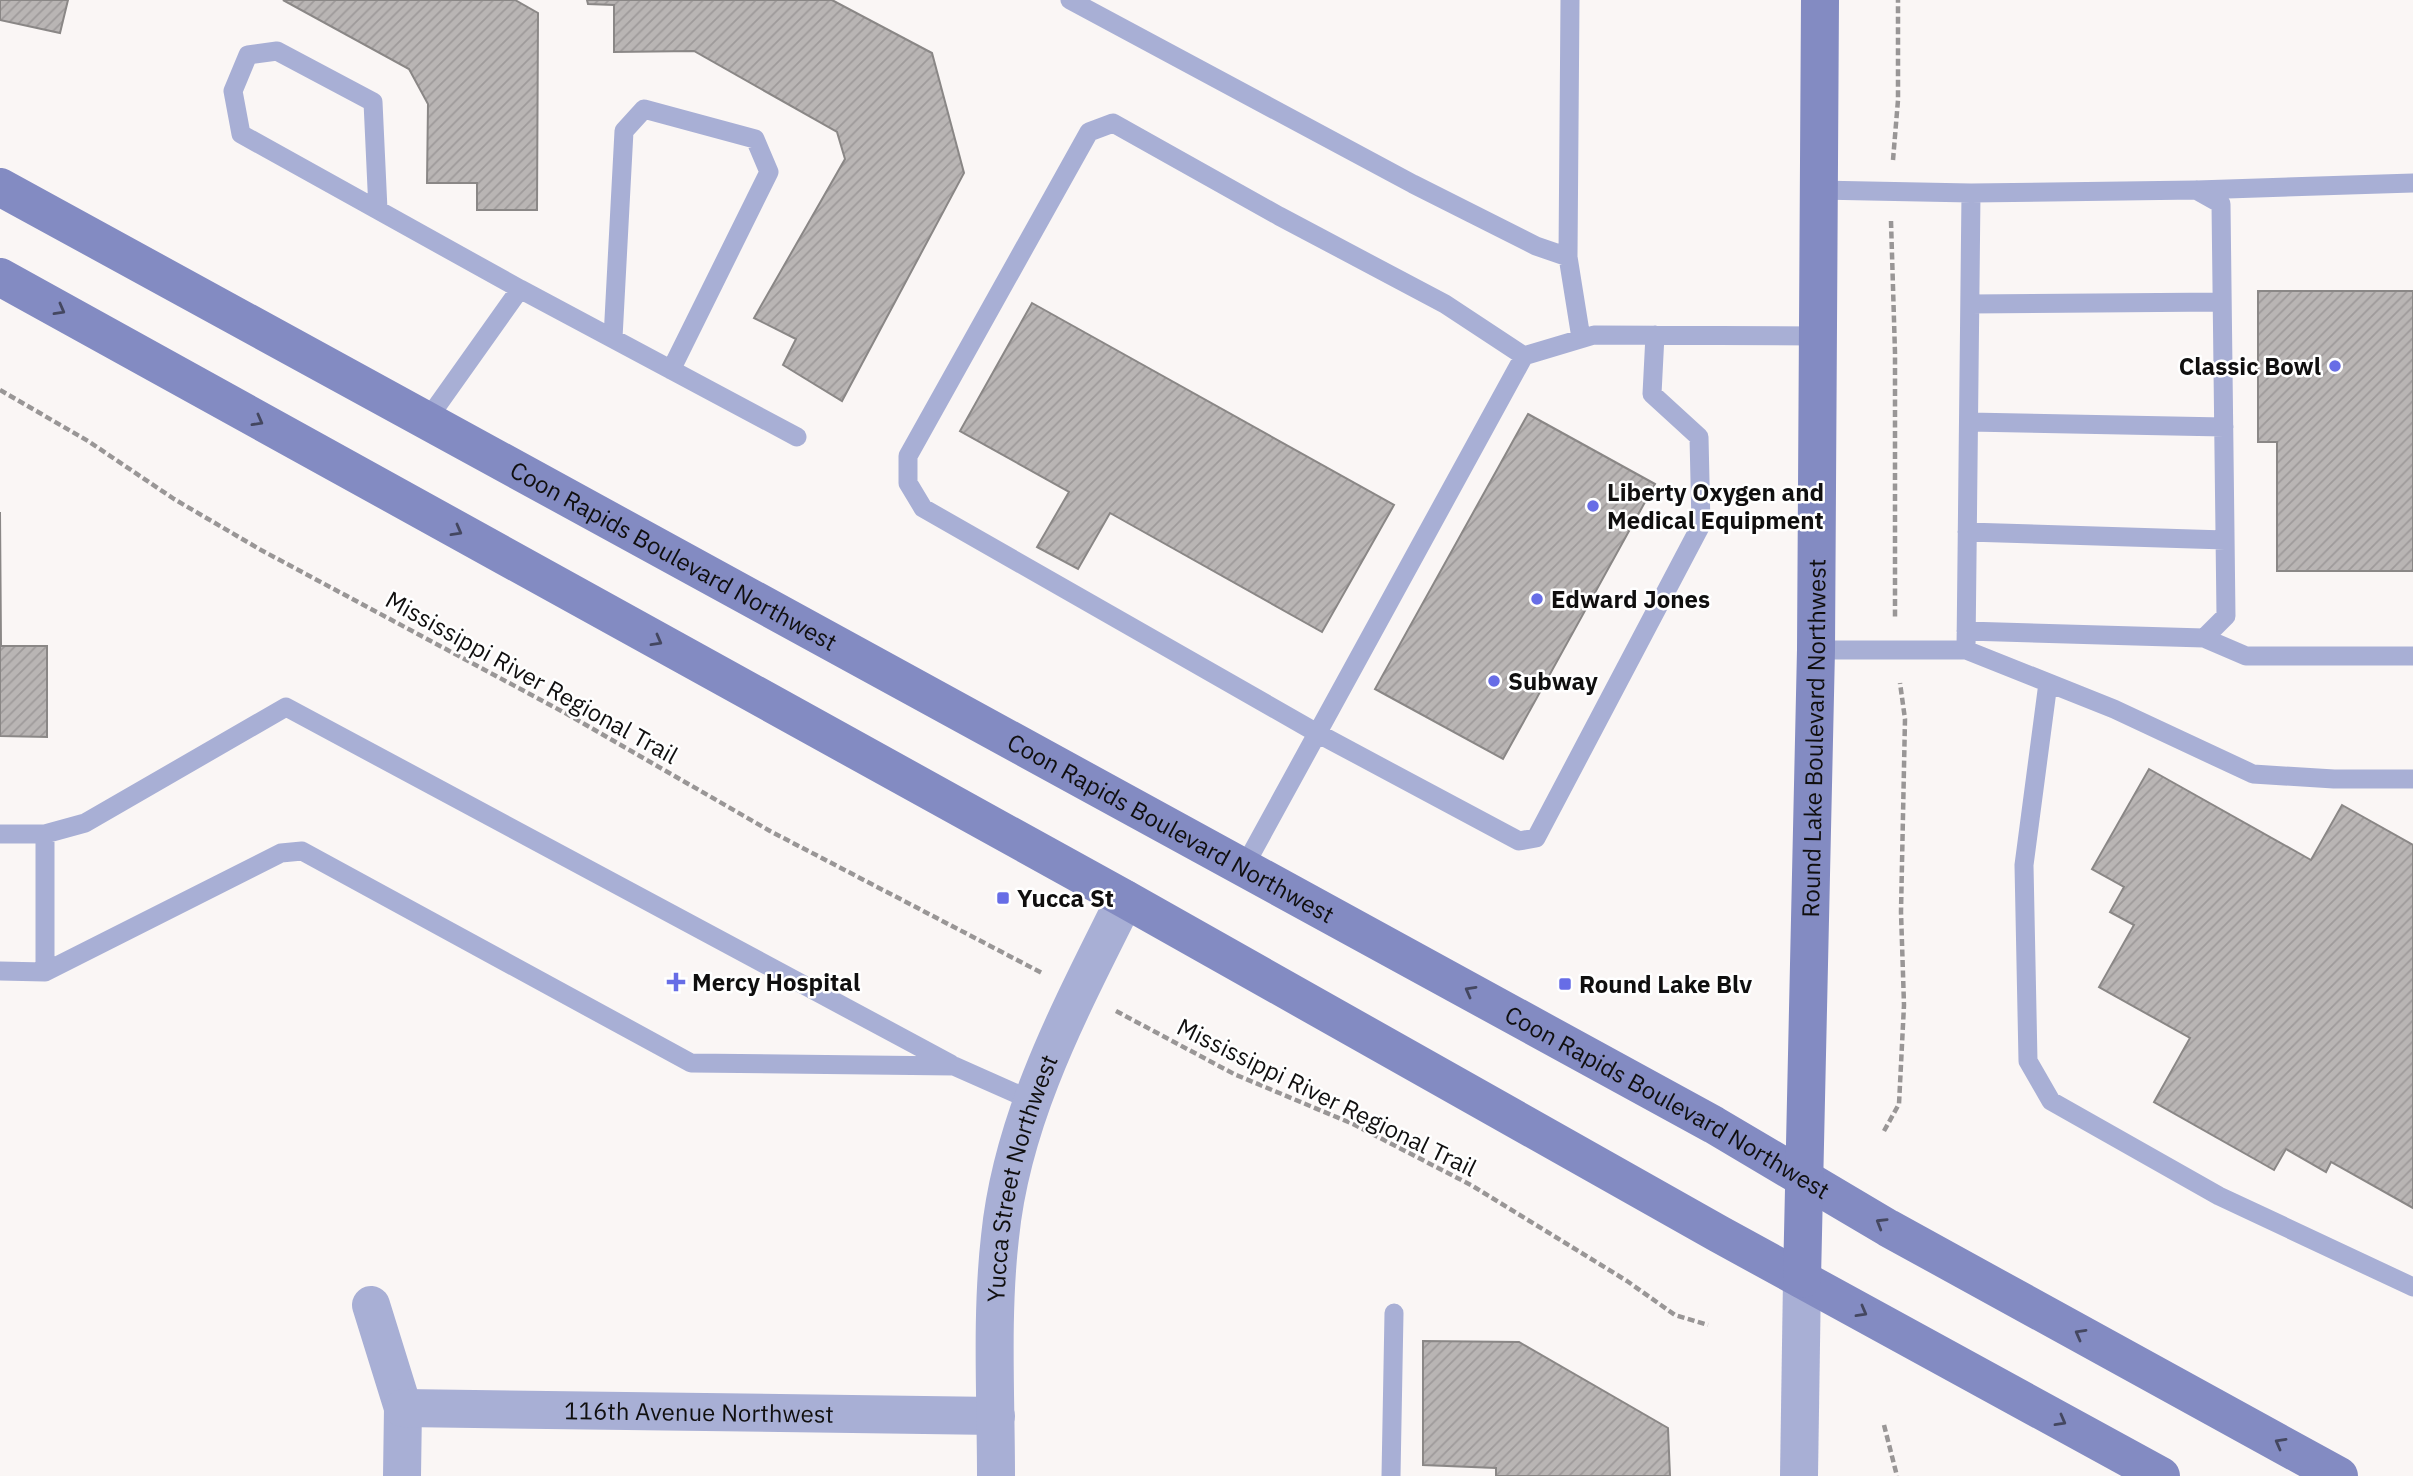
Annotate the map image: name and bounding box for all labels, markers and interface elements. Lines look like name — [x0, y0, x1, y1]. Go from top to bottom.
one-way arrow — [52, 302, 65, 316]
place label: Classic Bowl — [2179, 350, 2321, 382]
marker: Classic Bowl — [2327, 358, 2343, 374]
one-way arrow — [251, 413, 264, 426]
street label: Coon Rapids Boulevard Northwest — [505, 453, 843, 658]
place label: Liberty Oxygen and Medical Equipment — [1607, 476, 1824, 536]
marker: Liberty Oxygen and Medical Equipment — [1585, 498, 1601, 514]
one-way arrow — [450, 523, 463, 537]
street label: Round Lake Boulevard Northwest — [1794, 559, 1833, 918]
street label: Mississippi River Regional Trail — [380, 583, 684, 771]
place label: Edward Jones — [1551, 583, 1710, 615]
marker: Edward Jones — [1529, 591, 1545, 607]
one-way arrow — [649, 633, 662, 646]
place label: Subway — [1508, 665, 1598, 697]
marker: Subway — [1486, 673, 1502, 689]
street label: Coon Rapids Boulevard Northwest — [1002, 726, 1340, 930]
place label: Yucca St — [1017, 882, 1114, 914]
marker: Yucca St — [995, 890, 1011, 906]
place label: Mercy Hospital — [692, 966, 860, 998]
place label: Round Lake Blv — [1579, 968, 1752, 1000]
marker: Mercy Hospital — [666, 972, 686, 992]
marker: Round Lake Blv — [1557, 976, 1573, 992]
one-way arrow — [1465, 986, 1477, 999]
street label: Coon Rapids Boulevard Northwest — [1499, 998, 1836, 1206]
street label: Mississippi River Regional Trail — [1172, 1010, 1482, 1184]
street label: Yucca Street Northwest — [979, 1050, 1065, 1303]
one-way arrow — [1876, 1219, 1889, 1232]
one-way arrow — [1854, 1304, 1867, 1317]
one-way arrow — [2075, 1328, 2088, 1342]
street label: 116th Avenue Northwest — [564, 1394, 834, 1430]
one-way arrow — [2054, 1413, 2066, 1426]
one-way arrow — [2274, 1438, 2287, 1451]

